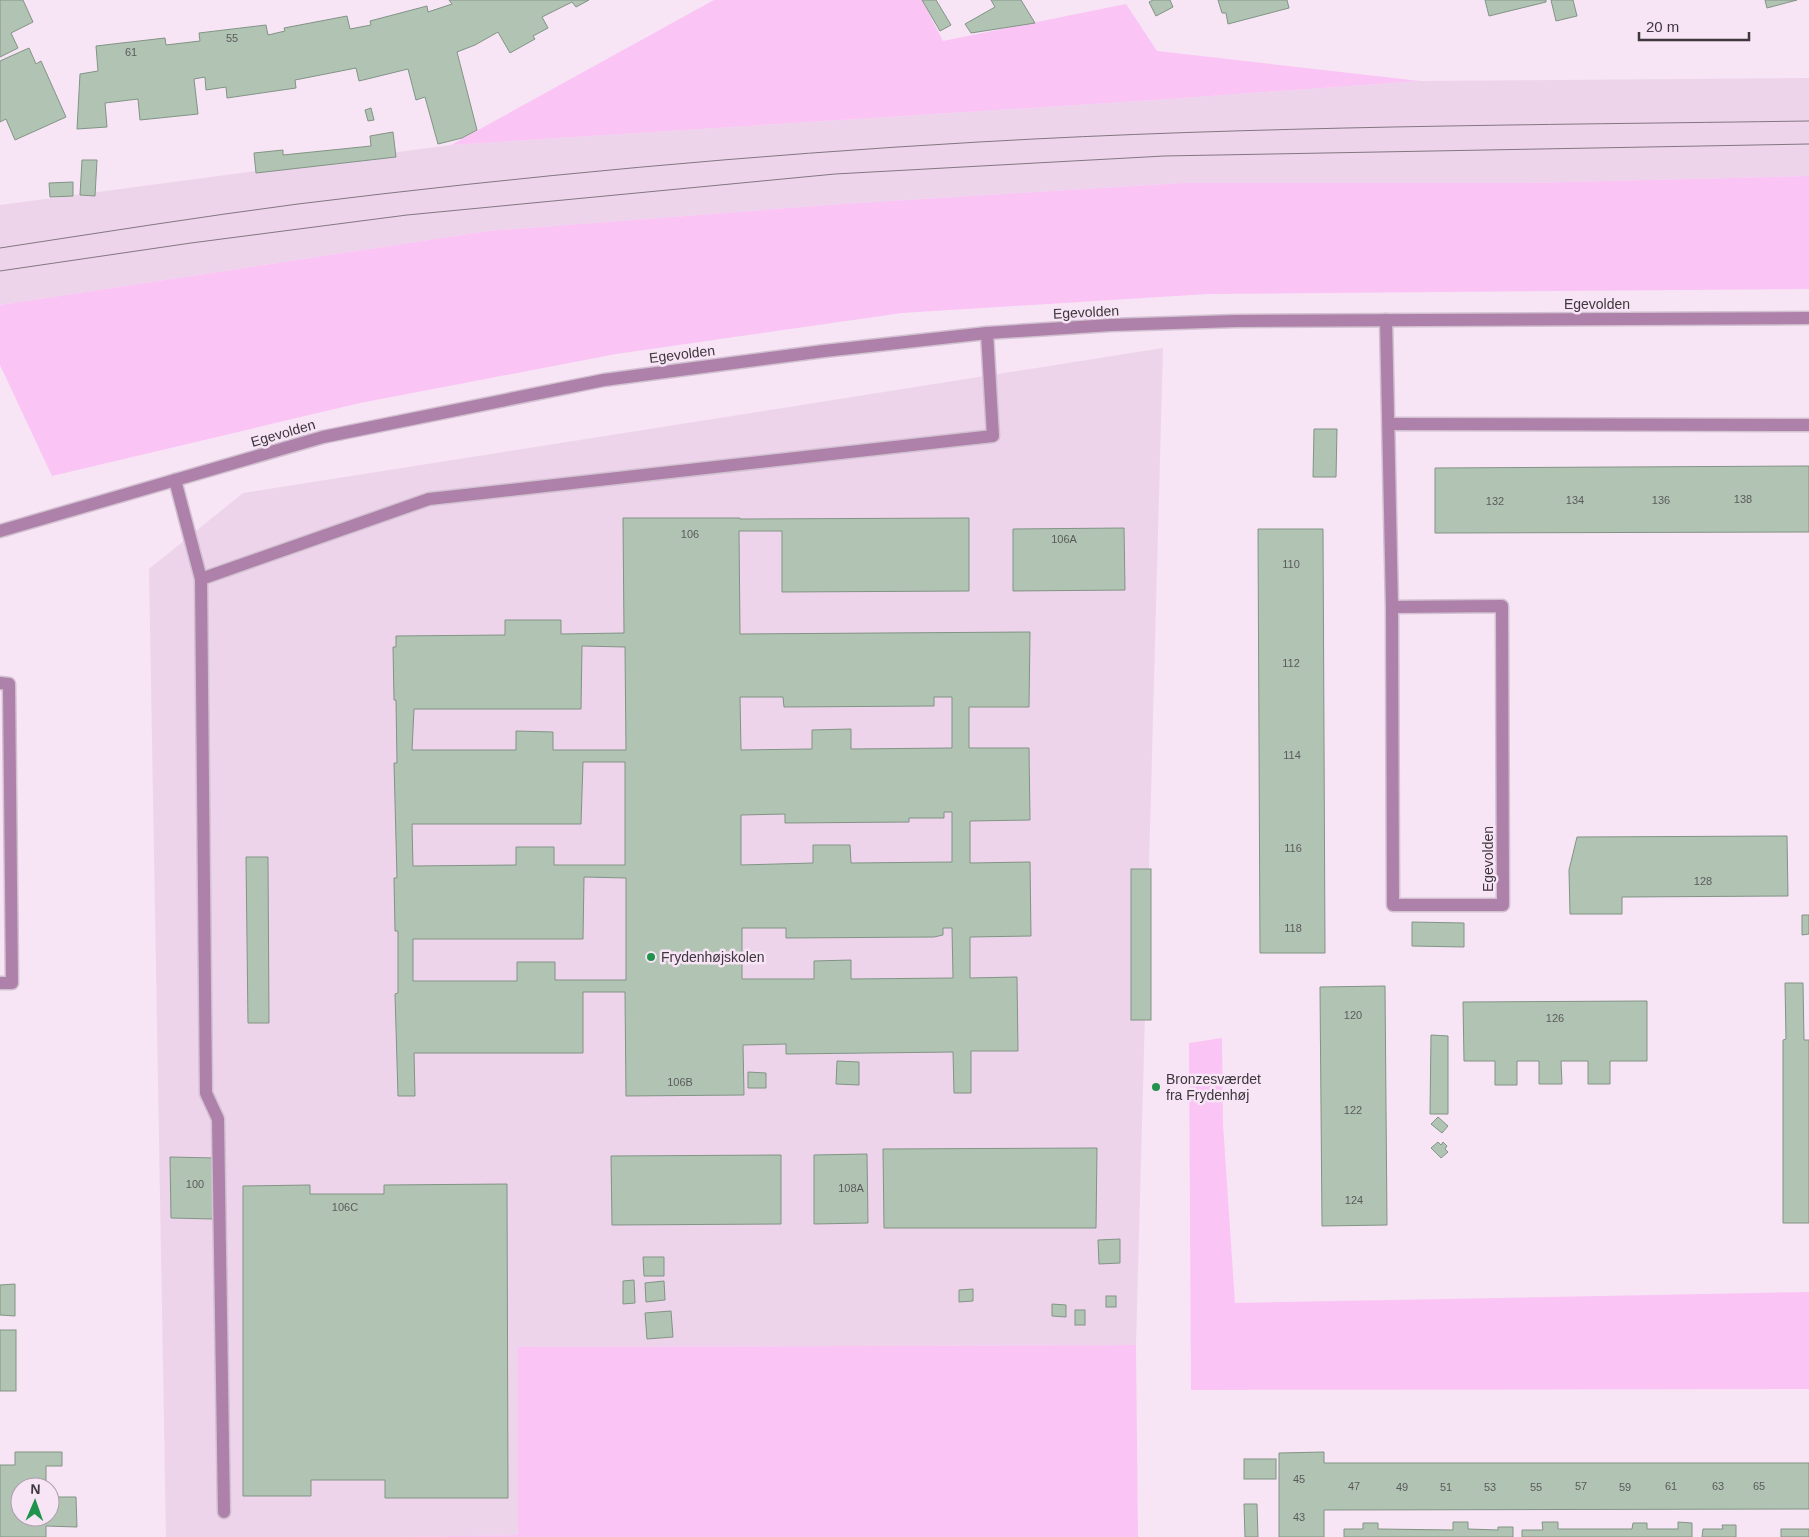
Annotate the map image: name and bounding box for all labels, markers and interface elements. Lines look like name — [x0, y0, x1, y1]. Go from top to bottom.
scale bar — [1639, 10, 1749, 42]
text: 20 m — [1646, 18, 1679, 35]
house number: 55 — [226, 32, 238, 44]
house number: 61 — [125, 46, 137, 58]
street label: Egevolden — [1564, 296, 1630, 312]
street label: Egevolden — [1053, 302, 1119, 322]
street label: Egevolden — [648, 342, 716, 366]
street label: Egevolden — [249, 416, 317, 450]
house number: 138 — [1734, 493, 1752, 505]
house number: 134 — [1566, 494, 1584, 506]
house number: 136 — [1652, 494, 1670, 506]
house number: 132 — [1486, 495, 1504, 507]
house number: 106 — [681, 528, 699, 540]
house number: 106A — [1051, 533, 1078, 545]
house number: 110 — [1282, 558, 1300, 570]
house number: 112 — [1282, 657, 1300, 669]
house number: 114 — [1283, 749, 1301, 761]
street label: Egevolden — [1480, 826, 1496, 892]
house number: 116 — [1284, 842, 1302, 854]
house number: 128 — [1694, 875, 1712, 887]
house number: 118 — [1284, 922, 1302, 934]
place label: Frydenhøjskolen — [661, 949, 765, 965]
marker: Frydenhøjskolen — [645, 951, 657, 963]
house number: 120 — [1344, 1009, 1362, 1021]
house number: 126 — [1546, 1012, 1564, 1024]
place label: Bronzesværdet fra Frydenhøj — [1166, 1071, 1261, 1103]
house number: 106B — [667, 1076, 693, 1088]
marker: Bronzesværdet fra Frydenhøj — [1150, 1081, 1162, 1093]
house number: 122 — [1344, 1104, 1362, 1116]
house number: 100 — [186, 1178, 204, 1190]
house number: 108A — [838, 1182, 865, 1194]
house number: 124 — [1345, 1194, 1363, 1206]
house number: 106C — [332, 1201, 358, 1213]
house number: 45 — [1293, 1473, 1305, 1485]
north arrow — [10, 1477, 60, 1527]
house number: 47 — [1348, 1480, 1360, 1492]
house number: 57 — [1575, 1480, 1587, 1492]
house number: 61 — [1665, 1480, 1677, 1492]
house number: 63 — [1712, 1480, 1724, 1492]
house number: 65 — [1753, 1480, 1765, 1492]
text: N — [30, 1481, 41, 1497]
house number: 49 — [1396, 1481, 1408, 1493]
house number: 51 — [1440, 1481, 1452, 1493]
house number: 53 — [1484, 1481, 1496, 1493]
house number: 55 — [1530, 1481, 1542, 1493]
house number: 59 — [1619, 1481, 1631, 1493]
house number: 43 — [1293, 1511, 1305, 1523]

